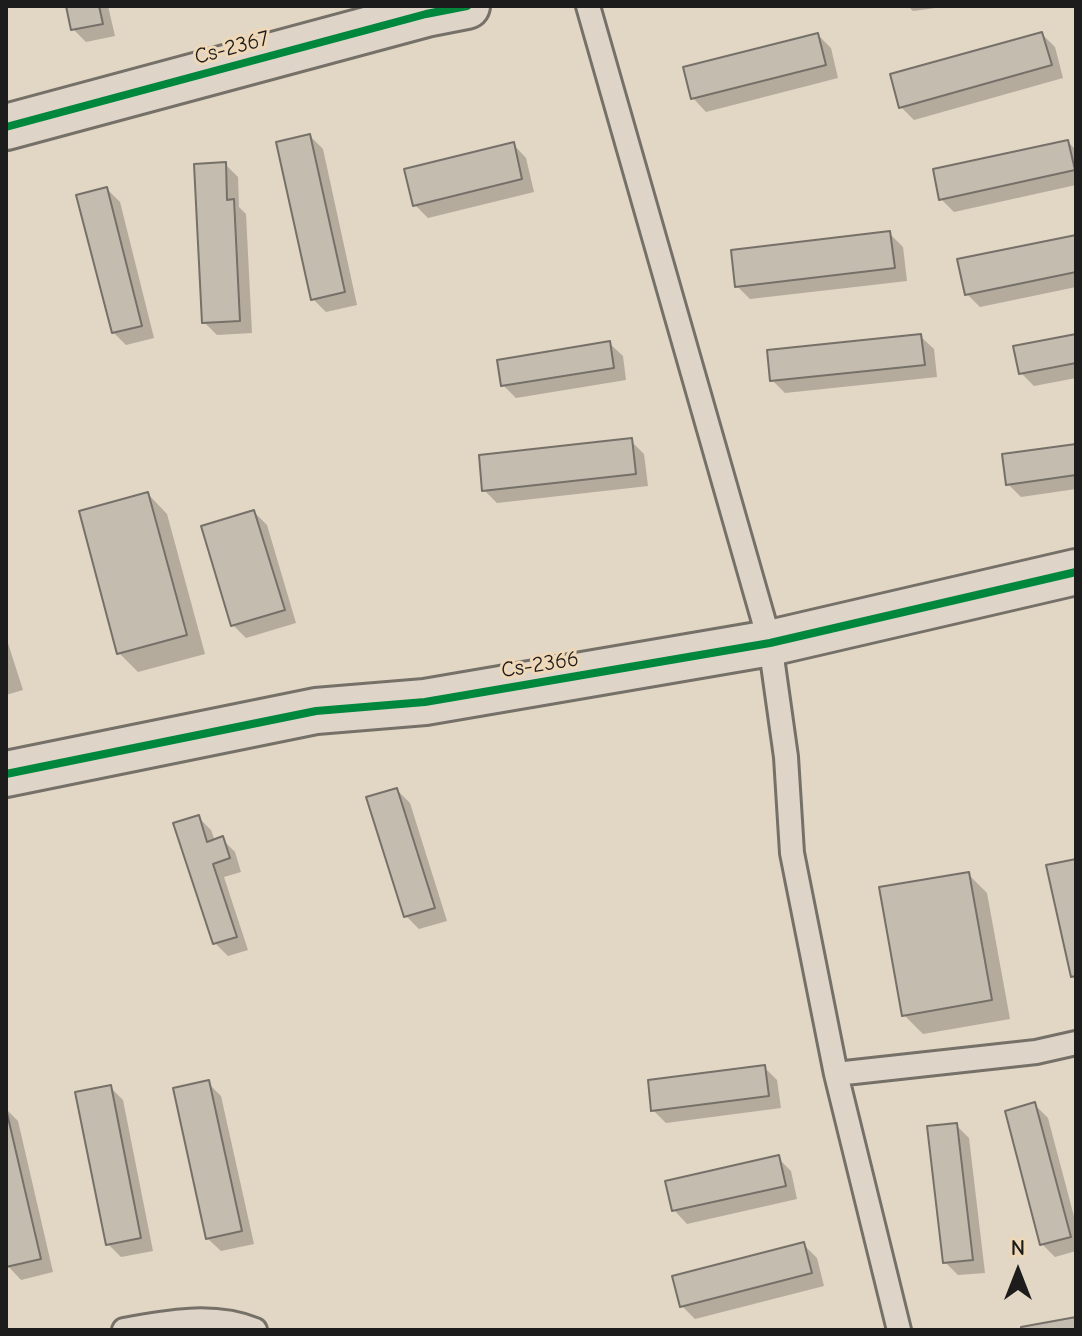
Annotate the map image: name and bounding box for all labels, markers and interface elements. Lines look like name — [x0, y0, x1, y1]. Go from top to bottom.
street label: Cs-2367 — [192, 25, 272, 71]
street label: Cs-2366 — [499, 646, 581, 684]
north arrow — [978, 1232, 1058, 1312]
text: N — [1011, 1235, 1025, 1261]

